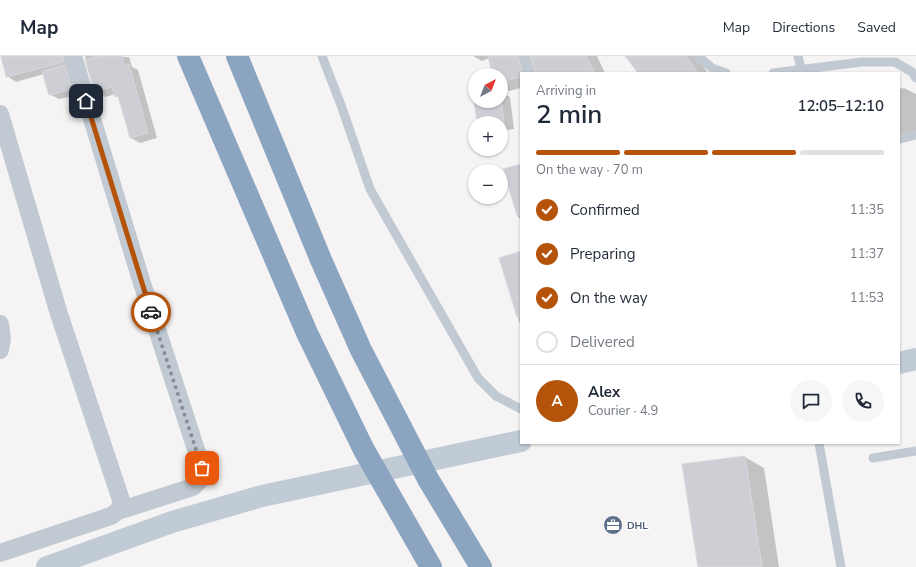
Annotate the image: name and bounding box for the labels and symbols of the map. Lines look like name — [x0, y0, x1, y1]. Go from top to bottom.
north arrow — [468, 68, 508, 108]
pin — [69, 84, 103, 118]
courier — [131, 292, 171, 332]
pin — [185, 451, 219, 485]
office icon: DHL — [602, 514, 624, 536]
place label: DHL — [627, 519, 648, 533]

